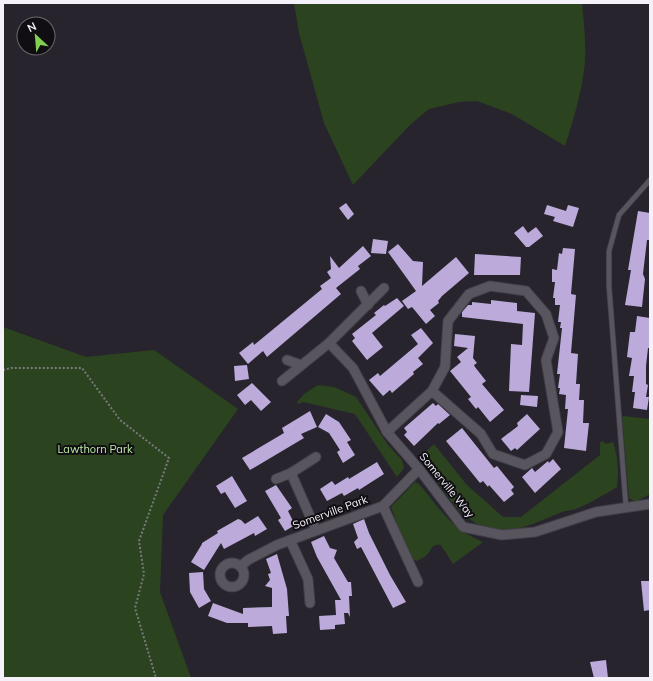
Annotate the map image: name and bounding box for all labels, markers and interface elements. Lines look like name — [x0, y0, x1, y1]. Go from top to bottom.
north arrow — [16, 16, 56, 56]
text: N — [25, 19, 38, 35]
park label: Lawthorn Park — [57, 442, 133, 456]
street label: Somerville Way — [417, 450, 478, 520]
street label: Somerville Park — [291, 492, 370, 532]

